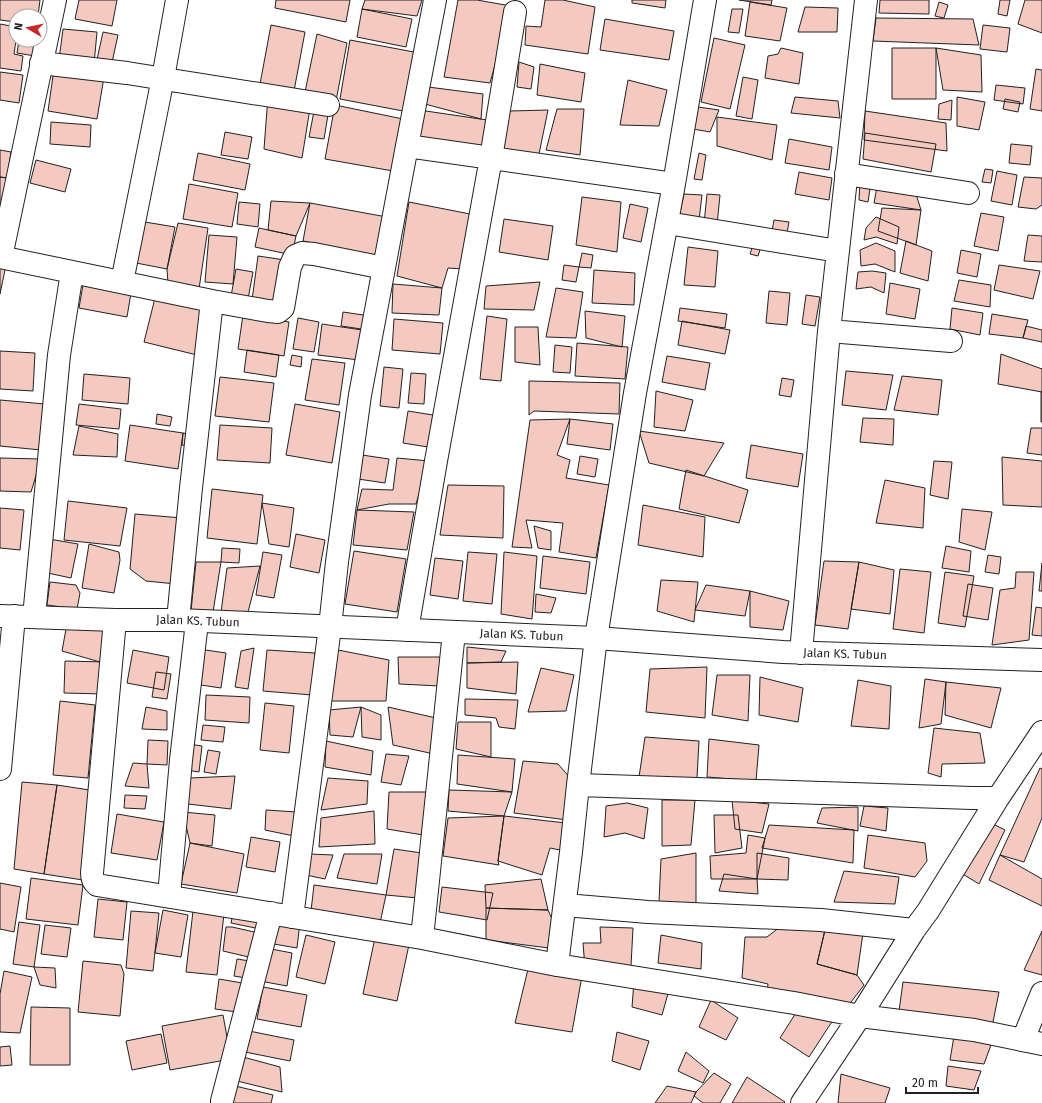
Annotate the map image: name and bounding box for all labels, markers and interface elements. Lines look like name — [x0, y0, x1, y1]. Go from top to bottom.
north arrow — [8, 8, 48, 48]
text: N — [12, 22, 26, 31]
street label: Jalan KS. Tubun — [156, 613, 240, 630]
street label: Jalan KS. Tubun — [479, 626, 564, 644]
street label: Jalan KS. Tubun — [803, 646, 887, 662]
scale bar — [906, 1069, 978, 1095]
text: 20 m — [912, 1076, 938, 1090]

